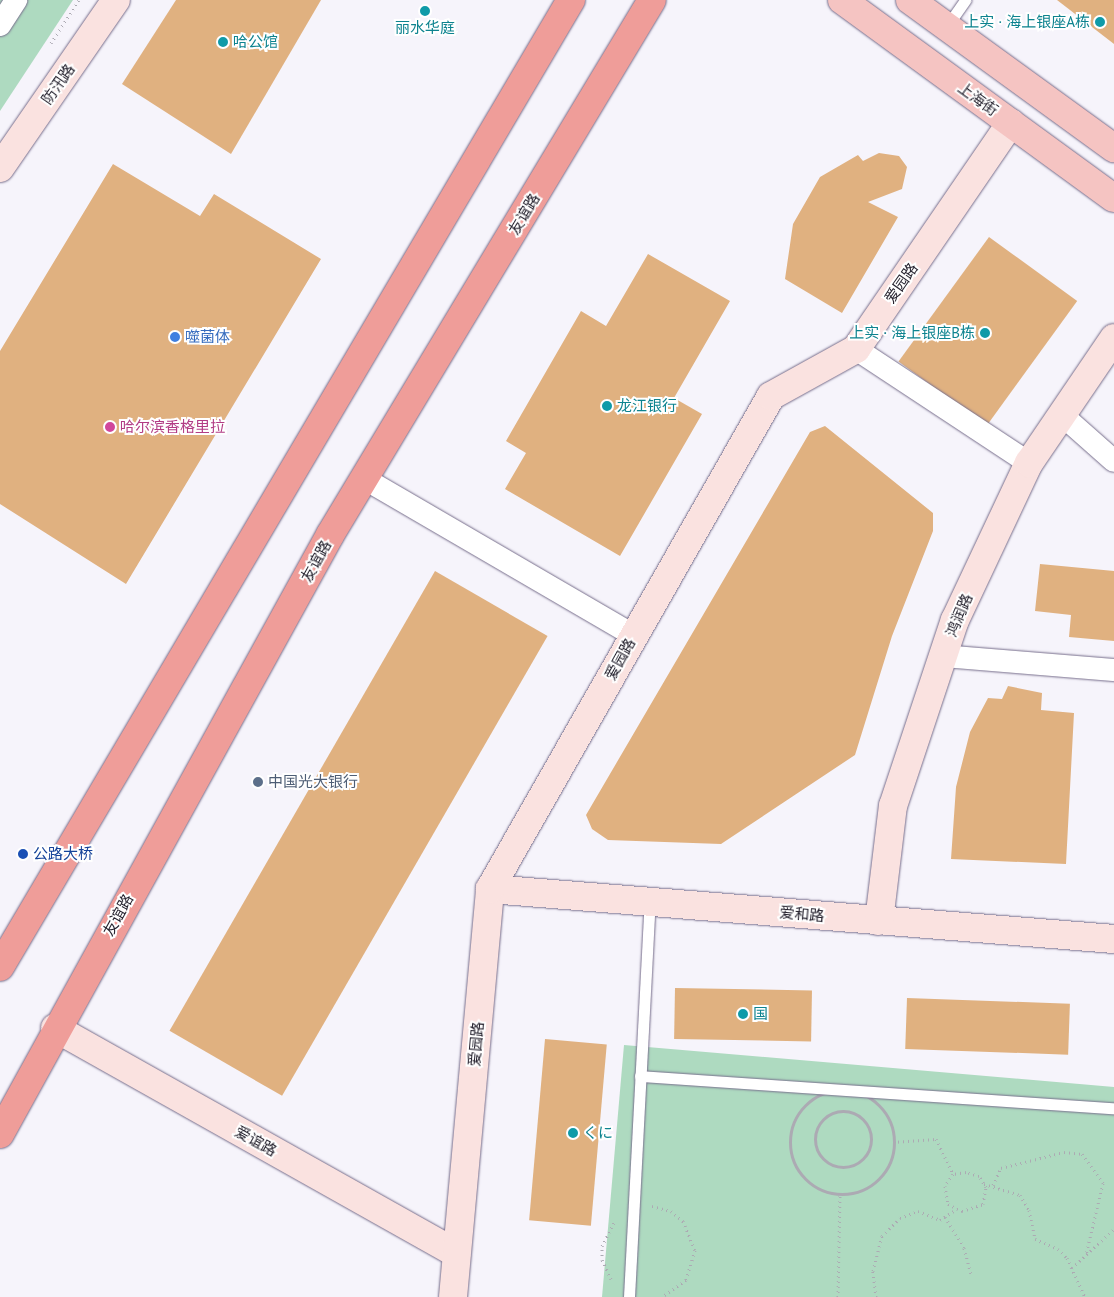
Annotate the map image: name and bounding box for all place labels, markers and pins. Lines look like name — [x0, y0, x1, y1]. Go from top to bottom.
marker: 丽水华庭 — [419, 5, 431, 17]
place label: 上实 · 海上银座A栋 — [964, 13, 1090, 31]
marker: 上实 · 海上银座A栋 — [1094, 16, 1106, 28]
place label: 丽水华庭 — [395, 19, 455, 37]
place label: 哈公馆 — [233, 33, 278, 51]
marker: 哈公馆 — [217, 36, 229, 48]
place label: 上实 · 海上银座B栋 — [849, 324, 975, 342]
marker: 上实 · 海上银座B栋 — [979, 327, 991, 339]
place label: 噬菌体 — [185, 328, 230, 346]
marker: 噬菌体 — [169, 331, 181, 343]
place label: 龙江银行 — [617, 397, 677, 415]
marker: 龙江银行 — [601, 400, 613, 412]
place label: 哈尔滨香格里拉 — [120, 418, 225, 436]
marker: 哈尔滨香格里拉 — [104, 421, 116, 433]
place label: 中国光大银行 — [268, 773, 358, 791]
marker: 中国光大银行 — [252, 776, 264, 788]
place label: 公路大桥 — [33, 845, 93, 863]
marker: 公路大桥 — [17, 848, 29, 860]
place label: 国 — [753, 1005, 768, 1023]
marker: 国 — [737, 1008, 749, 1020]
place label: くに — [583, 1124, 613, 1142]
marker: くに — [567, 1127, 579, 1139]

